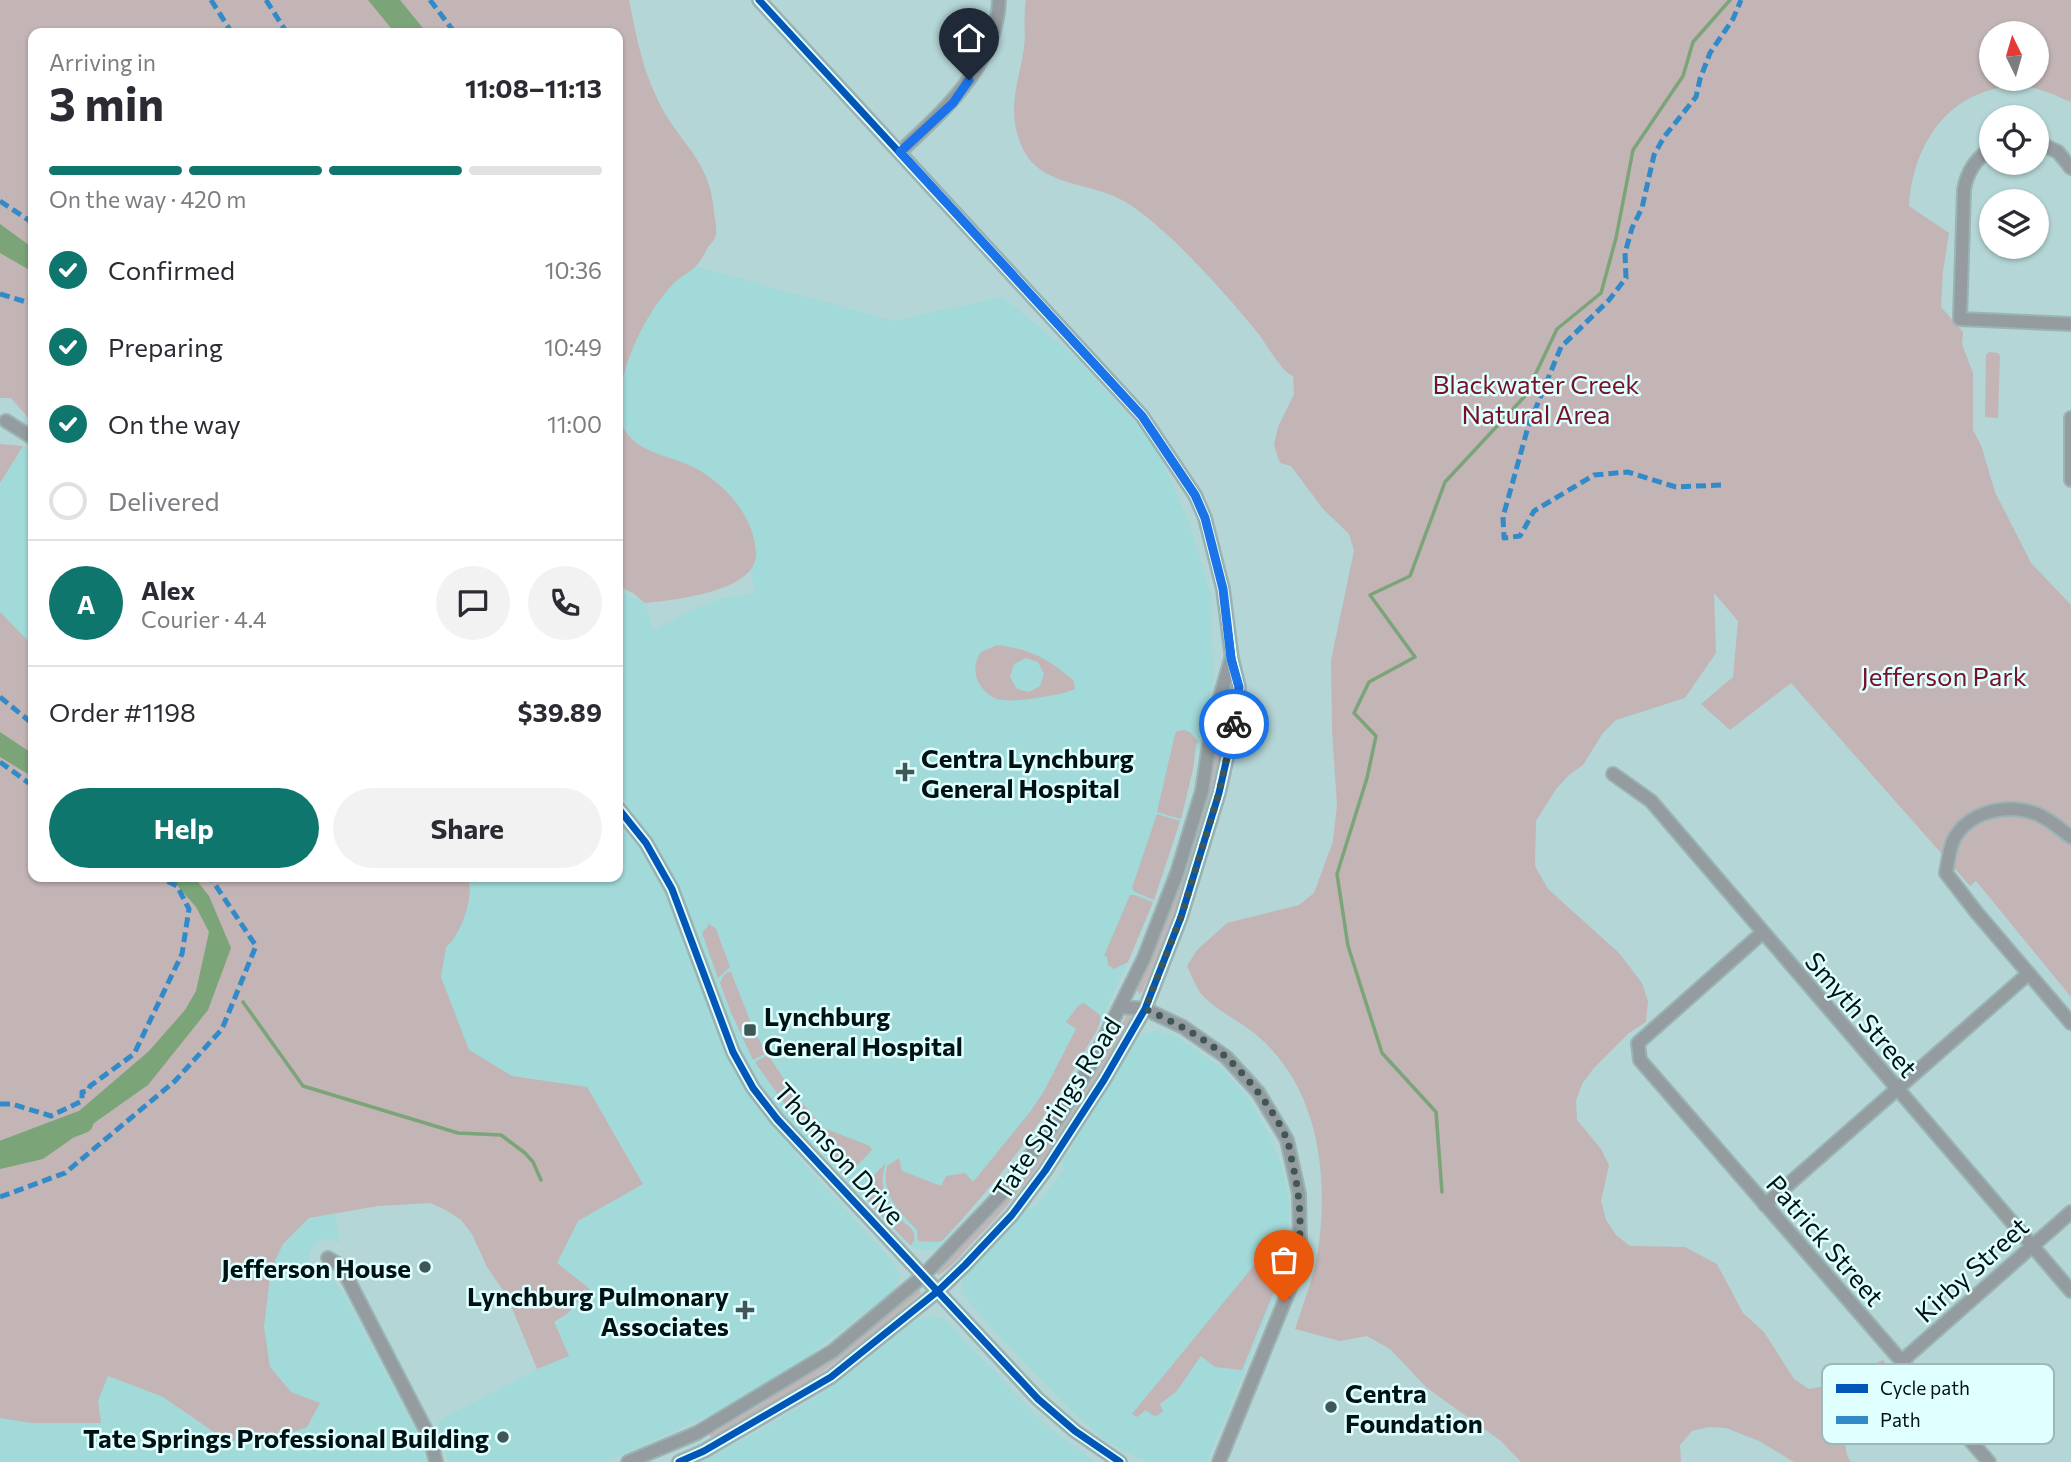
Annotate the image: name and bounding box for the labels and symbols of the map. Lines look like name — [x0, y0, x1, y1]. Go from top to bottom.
pin — [939, 8, 999, 80]
north arrow — [1979, 21, 2049, 91]
park label: Blackwater Creek Natural Area — [1433, 368, 1639, 429]
park label: Jefferson Park — [1861, 660, 2027, 691]
courier — [1199, 689, 1269, 759]
place label: Centra Lynchburg General Hospital — [921, 742, 1134, 803]
marker: Centra Lynchburg General Hospital — [895, 762, 915, 782]
street label: Smyth Street — [1799, 945, 1925, 1083]
place label: Lynchburg General Hospital — [764, 1000, 963, 1061]
street label: Tate Springs Road — [985, 1011, 1127, 1205]
marker: Lynchburg General Hospital — [742, 1022, 758, 1038]
street label: Thomson Drive — [768, 1076, 912, 1230]
street label: Patrick Street — [1761, 1168, 1891, 1312]
street label: Kirby Street — [1908, 1210, 2034, 1328]
pin — [1254, 1230, 1314, 1302]
place label: Jefferson House — [222, 1252, 411, 1283]
marker: Jefferson House — [417, 1259, 433, 1275]
place label: Lynchburg Pulmonary Associates — [467, 1280, 729, 1341]
marker: Lynchburg Pulmonary Associates — [735, 1300, 755, 1320]
legend — [1822, 1364, 2054, 1444]
text: Cycle path — [1880, 1376, 1970, 1399]
place label: Centra Foundation — [1345, 1377, 1483, 1438]
marker: Centra Foundation — [1323, 1399, 1339, 1415]
text: Path — [1880, 1408, 1921, 1431]
place label: Tate Springs Professional Building — [83, 1422, 489, 1453]
marker: Tate Springs Professional Building — [495, 1429, 511, 1445]

